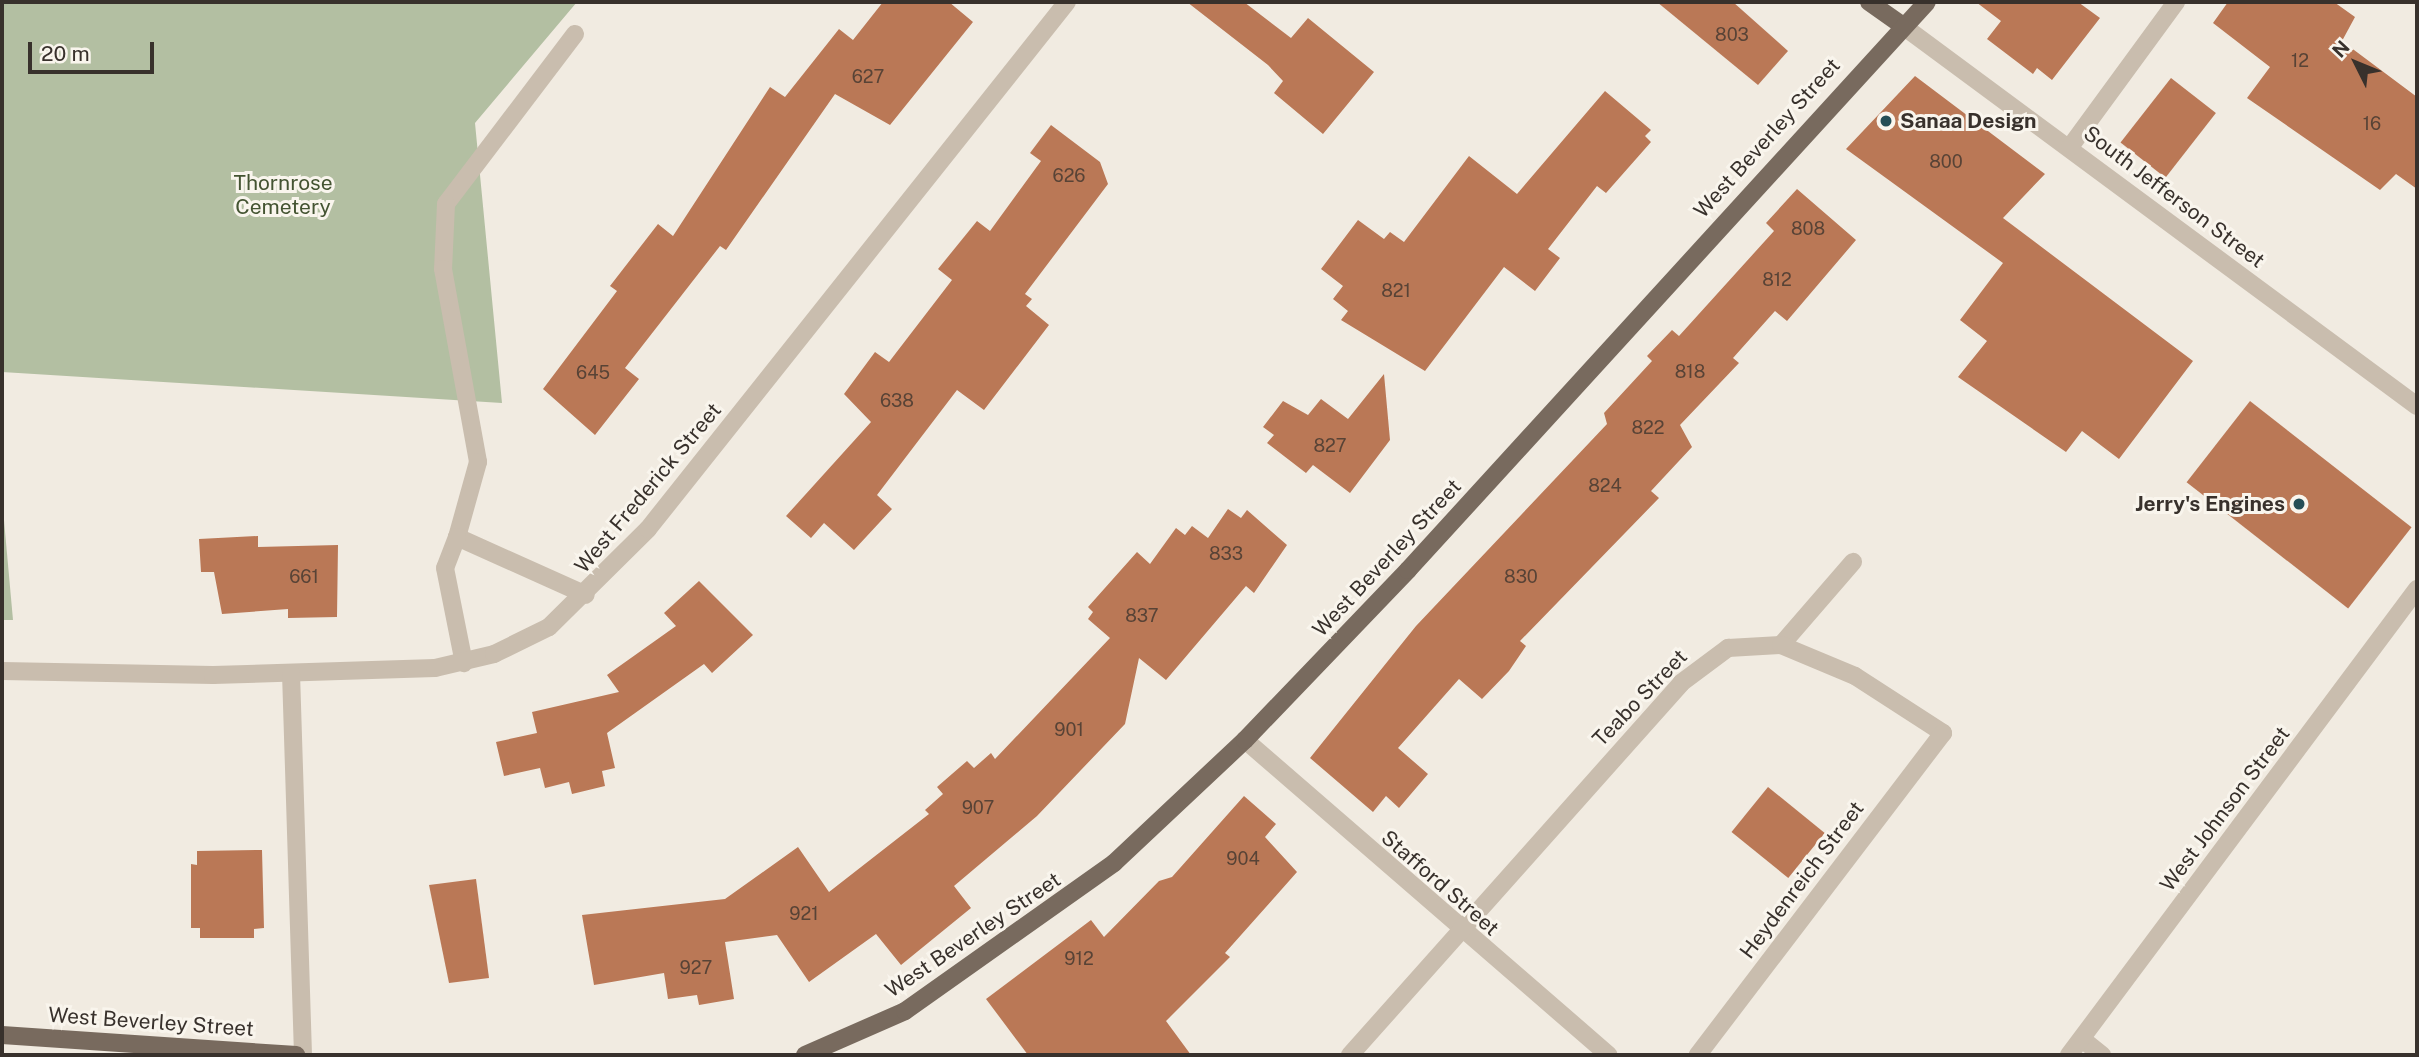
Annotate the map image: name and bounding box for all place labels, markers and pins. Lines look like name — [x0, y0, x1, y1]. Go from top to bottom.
place label: Sanaa Design — [1900, 108, 2037, 134]
marker: Sanaa Design — [1878, 113, 1894, 129]
place label: Jerry's Engines — [2135, 491, 2285, 517]
marker: Jerry's Engines — [2291, 496, 2307, 512]

